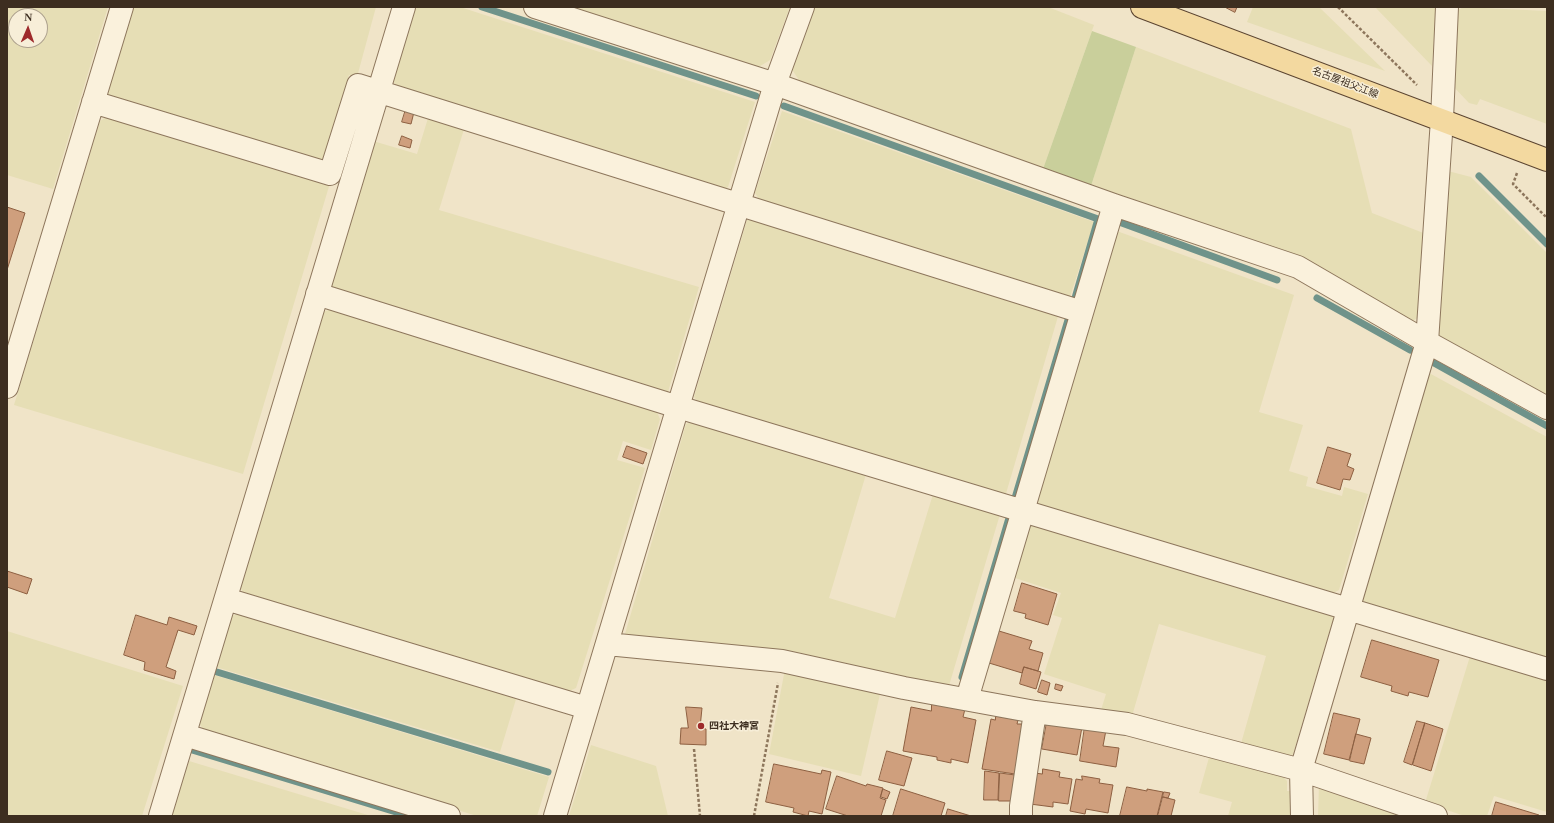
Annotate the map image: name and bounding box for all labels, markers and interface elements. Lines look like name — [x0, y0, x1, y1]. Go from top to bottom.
north arrow — [8, 8, 48, 48]
text: N — [24, 11, 33, 23]
street label: 名古屋祖父江線 — [1310, 65, 1380, 101]
place label: 四社大神宮 — [709, 720, 759, 732]
marker: 四社大神宮 — [696, 721, 706, 731]

